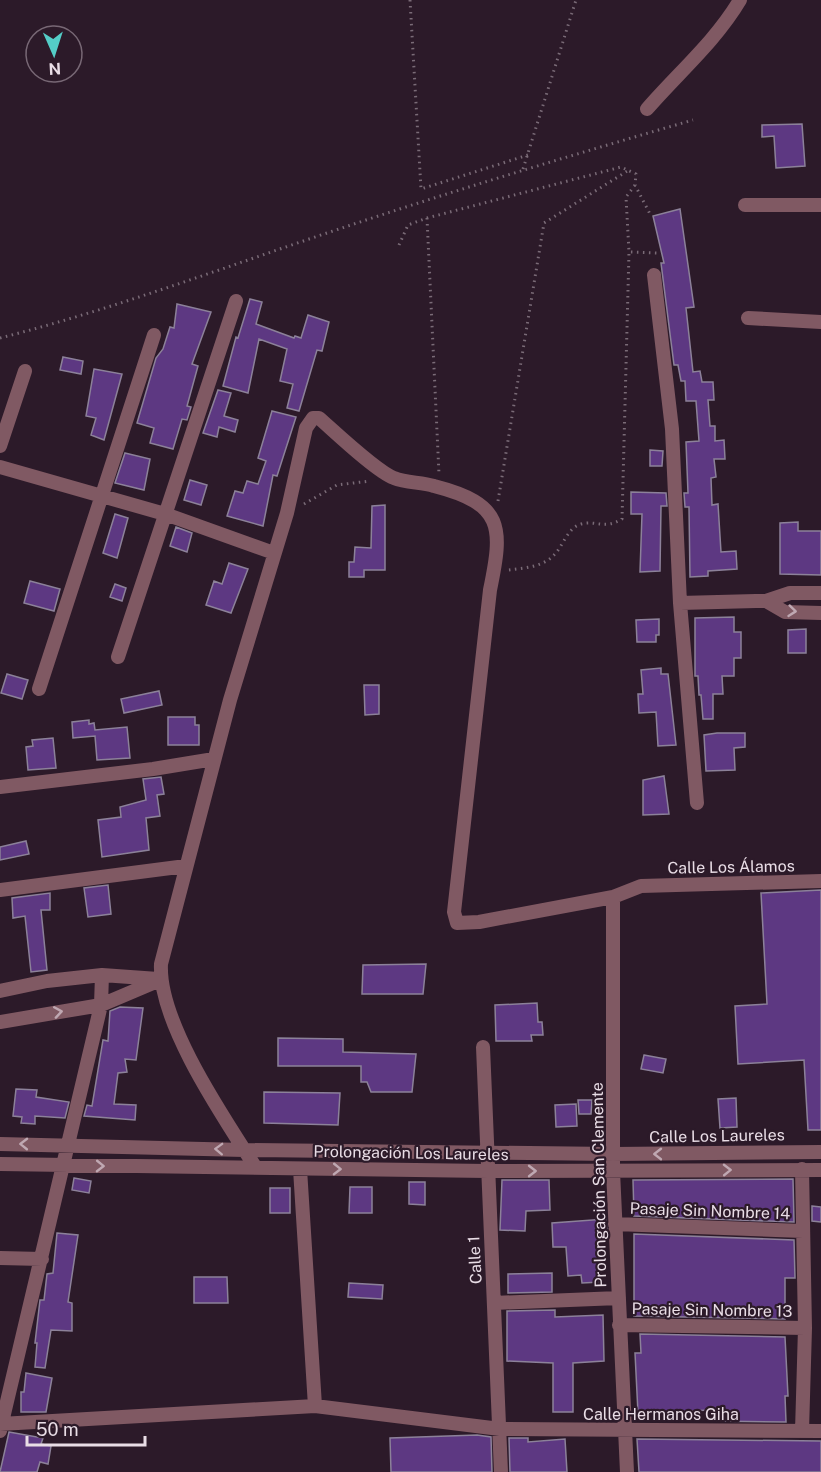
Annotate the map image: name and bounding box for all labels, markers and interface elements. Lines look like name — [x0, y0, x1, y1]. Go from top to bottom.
north arrow — [24, 24, 84, 84]
text: N — [48, 59, 62, 78]
one-way arrow — [788, 605, 797, 617]
street label: Calle Los Álamos — [667, 855, 795, 878]
one-way arrow — [52, 1006, 62, 1019]
street label: Prolongación San Clemente — [588, 1082, 610, 1288]
street label: Calle Los Laureles — [649, 1125, 785, 1147]
one-way arrow — [19, 1138, 28, 1150]
street label: Prolongación Los Laureles — [313, 1142, 509, 1164]
one-way arrow — [214, 1143, 223, 1156]
one-way arrow — [653, 1148, 662, 1160]
one-way arrow — [96, 1160, 105, 1172]
one-way arrow — [333, 1163, 342, 1175]
one-way arrow — [723, 1164, 732, 1176]
one-way arrow — [528, 1165, 537, 1177]
street label: Pasaje Sin Nombre 14 — [629, 1199, 791, 1223]
street label: Calle 1 — [464, 1235, 486, 1285]
street label: Pasaje Sin Nombre 13 — [632, 1299, 792, 1321]
street label: Calle Hermanos Giha — [583, 1405, 739, 1424]
scale bar — [27, 1409, 146, 1447]
text: 50 m — [36, 1419, 79, 1440]

